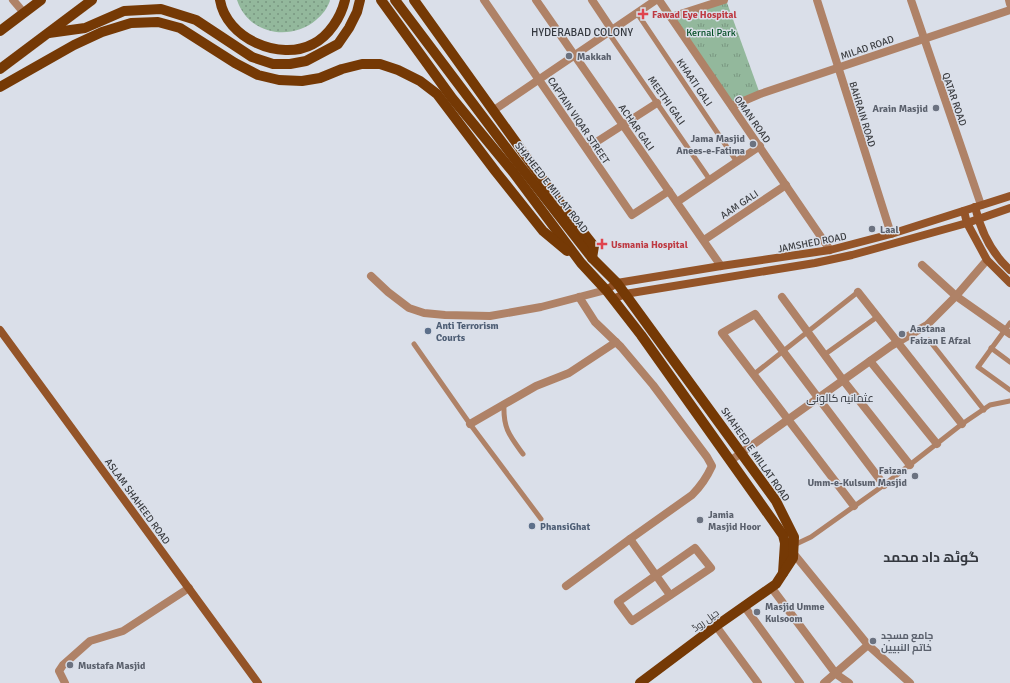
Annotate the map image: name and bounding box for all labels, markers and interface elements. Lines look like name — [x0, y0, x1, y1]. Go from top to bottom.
marker: Fawad Eye Hospital — [637, 8, 649, 20]
place label: Fawad Eye Hospital — [652, 9, 737, 21]
district label: HYDERABAD COLONY — [531, 26, 633, 39]
park label: Kernal Park — [686, 27, 736, 39]
street label: MILAD ROAD — [839, 33, 896, 63]
marker: Makkah — [564, 51, 574, 61]
place label: Makkah — [577, 51, 612, 63]
street label: KHAATI GALI — [674, 56, 715, 109]
street label: QATAR ROAD — [939, 71, 969, 128]
street label: MEETHI GALI — [645, 74, 687, 127]
street label: CAPTAIN VIQAR STREET — [545, 75, 612, 166]
street label: BAHRAIN ROAD — [846, 80, 878, 149]
street label: OMAN ROAD — [732, 94, 773, 145]
street label: ACHAR GALI — [616, 102, 656, 153]
place label: Arain Masjid — [873, 103, 929, 115]
marker: Arain Masjid — [931, 103, 941, 113]
place label: Jama Masjid Anees-e-Fatima — [676, 133, 746, 157]
marker: Jama Masjid Anees-e-Fatima — [748, 139, 758, 149]
street label: SHAHEED E MILLAT ROAD — [512, 140, 590, 235]
street label: AAM GALI — [718, 188, 761, 222]
marker: Laal — [867, 224, 877, 234]
place label: Laal — [880, 224, 899, 236]
street label: JAMSHED ROAD — [777, 230, 848, 256]
marker: Usmania Hospital — [596, 238, 608, 250]
place label: Usmania Hospital — [611, 239, 688, 251]
place label: Anti Terrorism Courts — [436, 320, 499, 344]
place label: Aastana Faizan E Afzal — [910, 323, 971, 347]
marker: Anti Terrorism Courts — [423, 326, 433, 336]
marker: Aastana Faizan E Afzal — [897, 329, 907, 339]
district label: عثمانیہ کالونی — [806, 392, 874, 405]
street label: SHAHEED E MILLAT ROAD — [718, 405, 792, 504]
street label: ASLAM SHAHEED ROAD — [102, 456, 172, 547]
place label: Faizan Umm-e-Kulsum Masjid — [807, 465, 908, 489]
marker: Faizan Umm-e-Kulsum Masjid — [910, 471, 920, 481]
place label: Jamia Masjid Hoor — [708, 509, 761, 533]
marker: Jamia Masjid Hoor — [695, 515, 705, 525]
marker: PhansiGhat — [527, 521, 537, 531]
place label: PhansiGhat — [540, 521, 590, 533]
district label: گوٹھ داد محمد — [883, 549, 979, 566]
place label: Masjid Umme Kulsoom — [765, 601, 824, 625]
street label: جیل روڈ — [690, 607, 721, 635]
marker: Masjid Umme Kulsoom — [752, 607, 762, 617]
place label: جامع مسجد خاتم النبیین — [881, 630, 934, 655]
marker: جامع مسجد خاتم النبیین — [868, 636, 878, 646]
marker: Mustafa Masjid — [65, 660, 75, 670]
place label: Mustafa Masjid — [78, 660, 146, 672]

